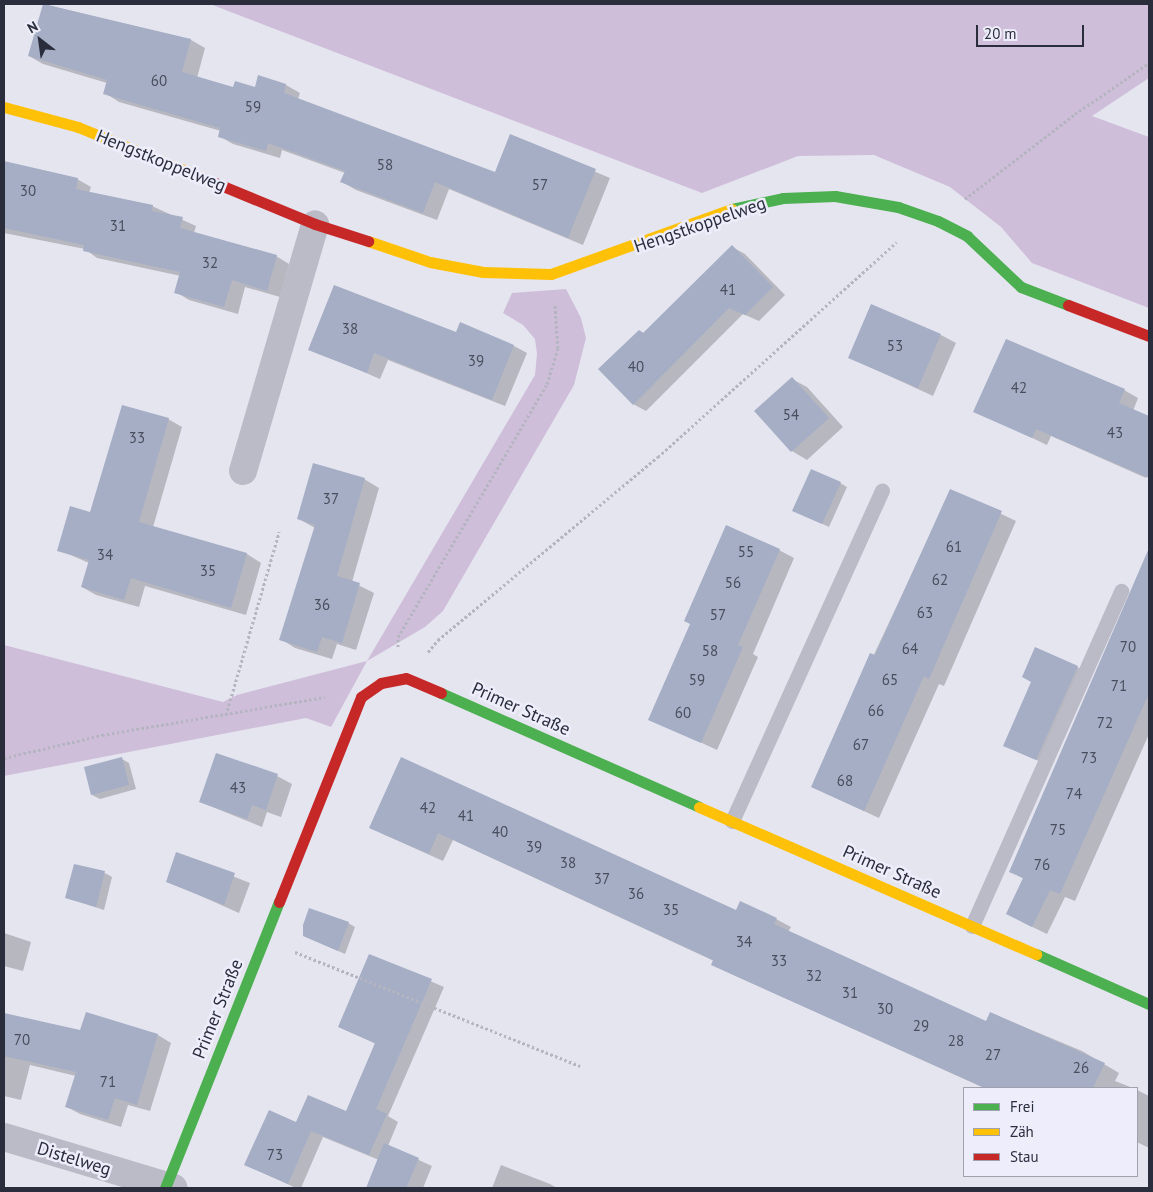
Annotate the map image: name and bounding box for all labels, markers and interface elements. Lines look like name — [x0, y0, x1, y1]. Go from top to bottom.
north arrow — [15, 15, 65, 65]
scale bar — [978, 15, 1086, 47]
text: N — [24, 17, 41, 37]
text: 20 m — [984, 24, 1017, 43]
house number: 60 — [151, 72, 167, 90]
house number: 59 — [245, 98, 261, 116]
street label: Hengstkoppelweg — [93, 125, 229, 197]
house number: 58 — [377, 156, 393, 174]
house number: 57 — [532, 176, 548, 194]
house number: 30 — [20, 182, 36, 200]
street label: Hengstkoppelweg — [631, 192, 769, 258]
house number: 31 — [110, 217, 126, 235]
house number: 32 — [202, 254, 218, 272]
house number: 41 — [720, 281, 736, 299]
house number: 38 — [342, 320, 358, 338]
house number: 53 — [887, 337, 903, 355]
house number: 39 — [468, 352, 484, 370]
house number: 40 — [628, 358, 644, 376]
house number: 42 — [1011, 379, 1027, 397]
house number: 54 — [783, 406, 799, 424]
house number: 43 — [1107, 424, 1123, 442]
house number: 33 — [129, 429, 145, 447]
house number: 37 — [323, 490, 339, 508]
house number: 61 — [946, 538, 962, 556]
house number: 55 — [738, 543, 754, 561]
house number: 34 — [97, 546, 113, 564]
house number: 35 — [200, 562, 216, 580]
house number: 62 — [932, 571, 948, 589]
house number: 56 — [725, 574, 741, 592]
house number: 36 — [314, 596, 330, 614]
house number: 63 — [917, 604, 933, 622]
house number: 57 — [710, 606, 726, 624]
house number: 70 — [1120, 638, 1136, 656]
house number: 64 — [902, 640, 918, 658]
house number: 58 — [702, 642, 718, 660]
house number: 59 — [689, 671, 705, 689]
house number: 65 — [882, 671, 898, 689]
house number: 71 — [1111, 677, 1127, 695]
street label: Primer Straße — [468, 678, 574, 740]
house number: 66 — [868, 702, 884, 720]
house number: 60 — [675, 704, 691, 722]
house number: 72 — [1097, 714, 1113, 732]
house number: 67 — [853, 736, 869, 754]
house number: 73 — [1081, 749, 1097, 767]
house number: 68 — [837, 772, 853, 790]
house number: 43 — [230, 779, 246, 797]
house number: 74 — [1066, 785, 1082, 803]
house number: 42 — [420, 799, 436, 817]
house number: 41 — [458, 807, 474, 825]
house number: 75 — [1050, 821, 1066, 839]
house number: 40 — [492, 823, 508, 841]
house number: 39 — [526, 838, 542, 856]
street label: Primer Straße — [839, 841, 945, 903]
house number: 38 — [560, 854, 576, 872]
house number: 76 — [1034, 856, 1050, 874]
house number: 37 — [594, 870, 610, 888]
house number: 36 — [628, 885, 644, 903]
house number: 35 — [663, 901, 679, 919]
house number: 34 — [736, 933, 752, 951]
house number: 33 — [771, 952, 787, 970]
street label: Primer Straße — [188, 956, 248, 1062]
house number: 32 — [806, 967, 822, 985]
house number: 31 — [842, 984, 858, 1002]
house number: 30 — [877, 1000, 893, 1018]
house number: 29 — [913, 1017, 929, 1035]
house number: 70 — [14, 1031, 30, 1049]
house number: 28 — [948, 1032, 964, 1050]
house number: 27 — [985, 1046, 1001, 1064]
house number: 26 — [1073, 1059, 1089, 1077]
house number: 71 — [100, 1073, 116, 1091]
legend — [963, 1087, 1138, 1177]
text: Frei — [1010, 1097, 1035, 1116]
text: Zäh — [1010, 1122, 1034, 1141]
street label: Distelweg — [34, 1138, 114, 1180]
house number: 73 — [267, 1146, 283, 1164]
text: Stau — [1010, 1147, 1039, 1166]

